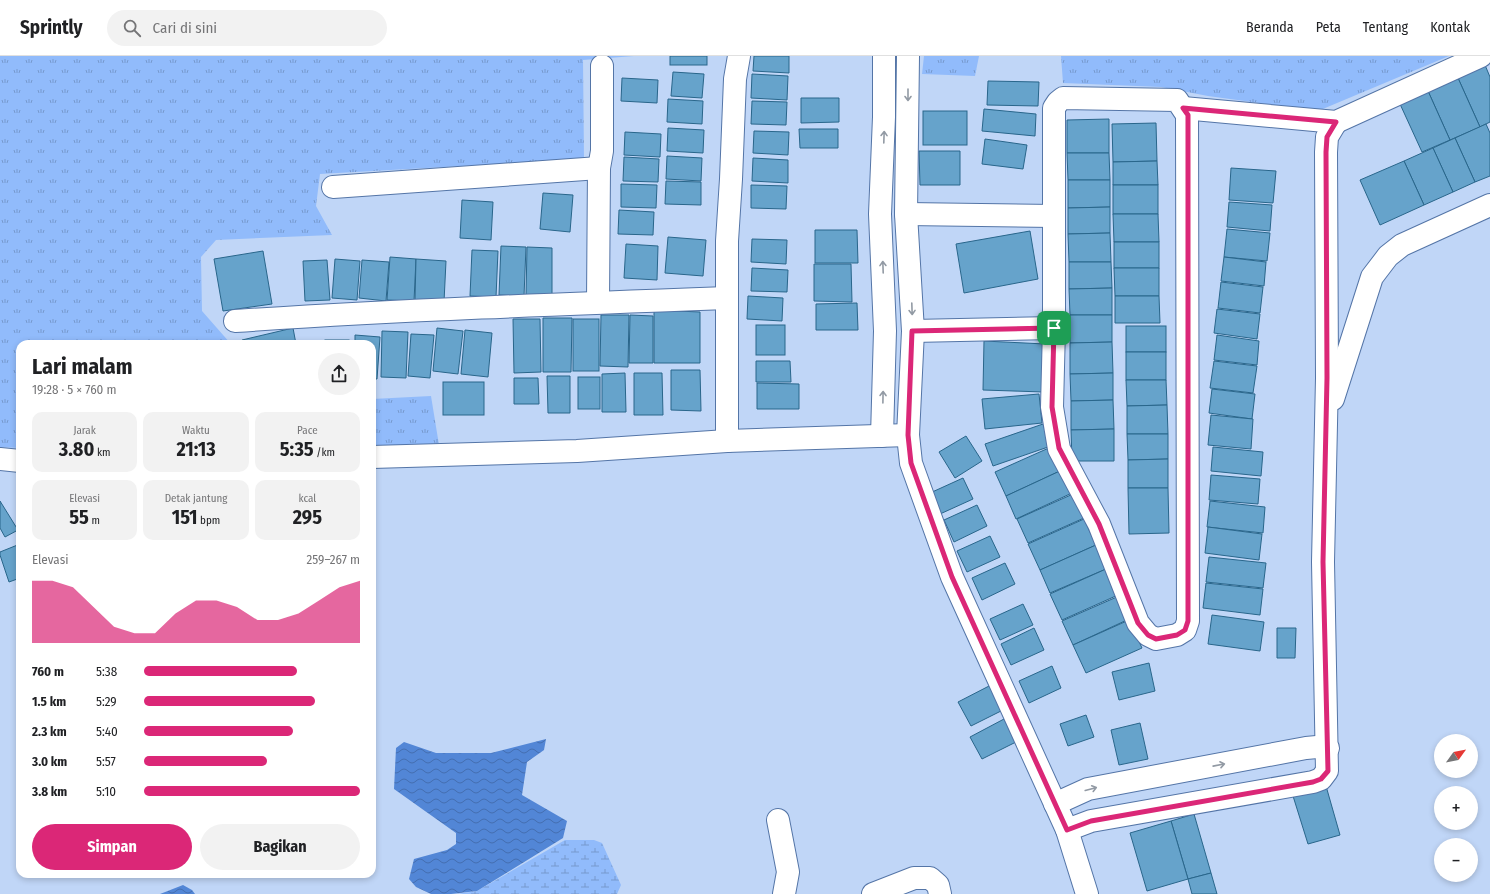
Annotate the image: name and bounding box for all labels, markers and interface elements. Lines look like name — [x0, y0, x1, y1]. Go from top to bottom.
search box — [107, 10, 387, 46]
text: Sprintly — [20, 16, 83, 39]
icon: search — [121, 17, 143, 39]
text: Cari di sini — [153, 19, 217, 37]
text: Beranda — [1246, 19, 1294, 36]
text: Peta — [1316, 19, 1341, 36]
text: Tentang — [1363, 19, 1408, 36]
text: Kontak — [1430, 19, 1470, 36]
one-way arrow — [904, 88, 912, 101]
one-way arrow — [880, 131, 888, 144]
one-way arrow — [879, 261, 887, 274]
one-way arrow — [908, 302, 915, 315]
pin — [1037, 311, 1071, 345]
icon: arrive — [1043, 317, 1065, 339]
text: Lari malam — [32, 353, 133, 380]
button: share — [318, 353, 360, 395]
text: 19:28 · 5 × 760 m — [32, 382, 116, 397]
one-way arrow — [879, 391, 887, 404]
text: Jarak — [73, 424, 96, 437]
text: Waktu — [182, 424, 210, 437]
text: Pace — [297, 424, 318, 437]
text: 3.80 — [59, 437, 94, 461]
text: 21:13 — [176, 437, 216, 461]
text: 5:35 — [280, 437, 314, 461]
text: km — [94, 446, 111, 459]
text: /km — [314, 446, 335, 459]
text: Elevasi — [69, 492, 100, 505]
text: Detak jantung — [165, 492, 227, 505]
text: kcal — [298, 492, 316, 505]
text: 55 — [69, 505, 89, 529]
text: 151 — [172, 505, 197, 529]
text: 295 — [293, 505, 322, 529]
text: m — [89, 514, 100, 527]
text: bpm — [197, 514, 220, 527]
text: Elevasi — [32, 552, 68, 567]
text: 259–267 m — [307, 552, 360, 567]
text: 760 m — [32, 664, 64, 679]
text: 5:38 — [96, 664, 117, 679]
text: 1.5 km — [32, 694, 66, 709]
text: 5:29 — [96, 694, 117, 709]
text: 2.3 km — [32, 724, 67, 739]
text: 5:40 — [96, 724, 118, 739]
north arrow — [1434, 734, 1478, 778]
map controls — [1434, 734, 1478, 882]
text: 3.0 km — [32, 754, 67, 769]
text: 5:57 — [96, 754, 116, 769]
one-way arrow — [1212, 760, 1225, 768]
text: 3.8 km — [32, 784, 67, 799]
text: 5:10 — [96, 784, 116, 799]
one-way arrow — [1084, 785, 1097, 792]
button: + — [1434, 786, 1478, 830]
button: Simpan — [32, 824, 192, 870]
button: Bagikan — [200, 824, 360, 870]
button: − — [1434, 838, 1478, 882]

